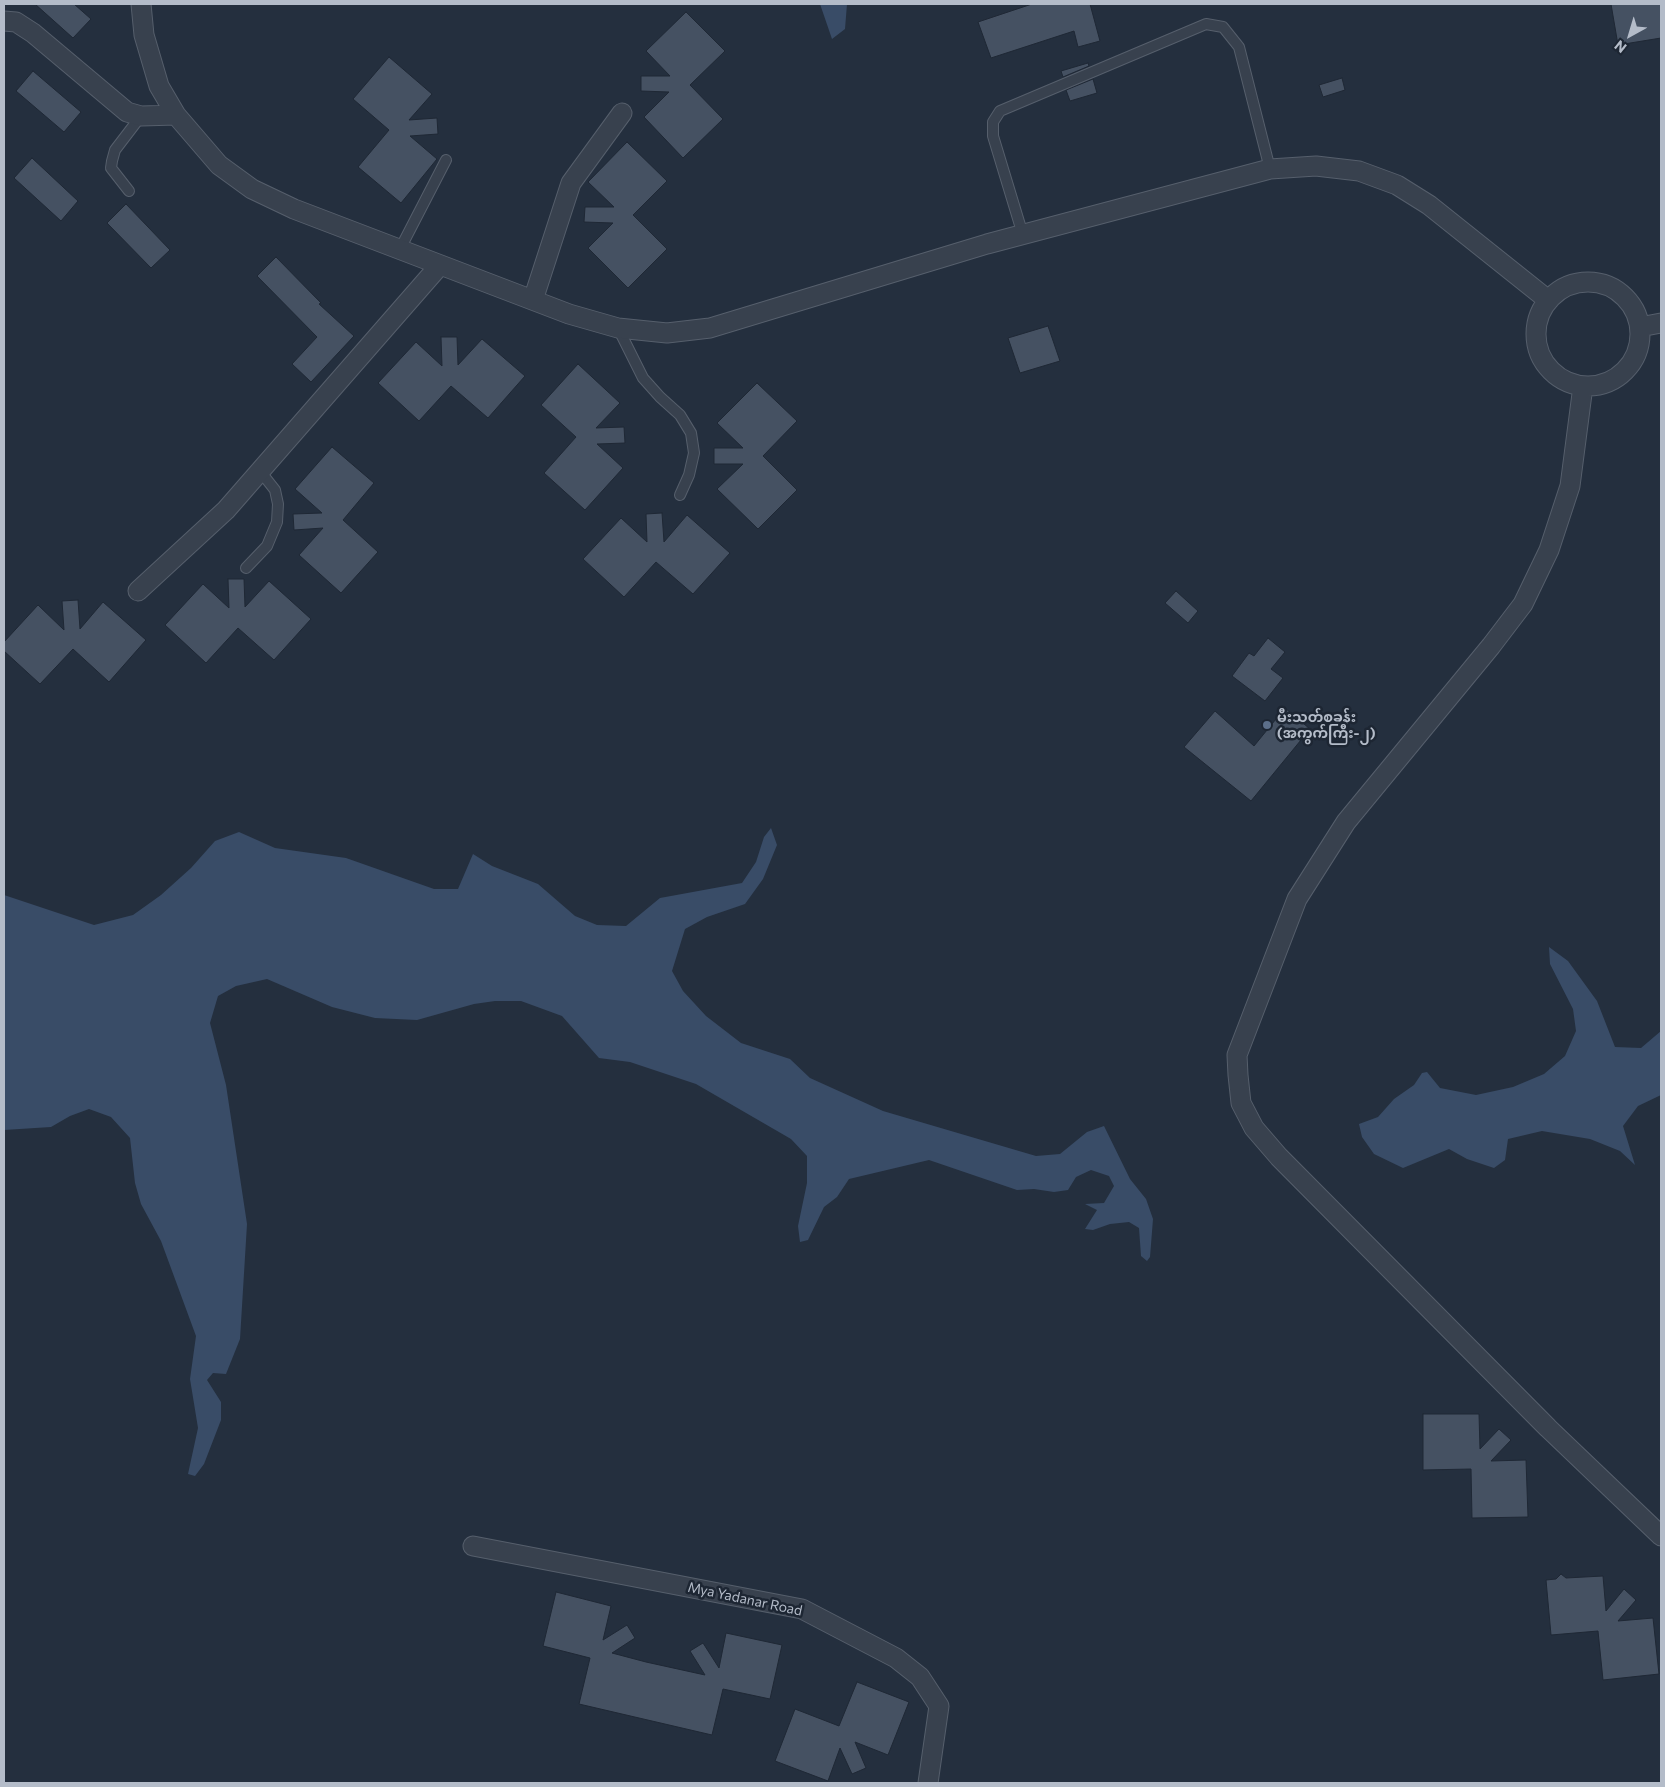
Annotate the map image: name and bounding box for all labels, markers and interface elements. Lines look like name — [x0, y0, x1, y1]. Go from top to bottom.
north arrow — [1605, 10, 1655, 60]
text: N — [1611, 37, 1630, 57]
place label: မီးသတ်စခန်း (အကွက်ကြီး-၂) — [1277, 709, 1376, 742]
marker: မီးသတ်စခန်း (အကွက်ကြီး-၂) — [1261, 719, 1273, 731]
street label: Mya Yadanar Road — [686, 1579, 804, 1619]

